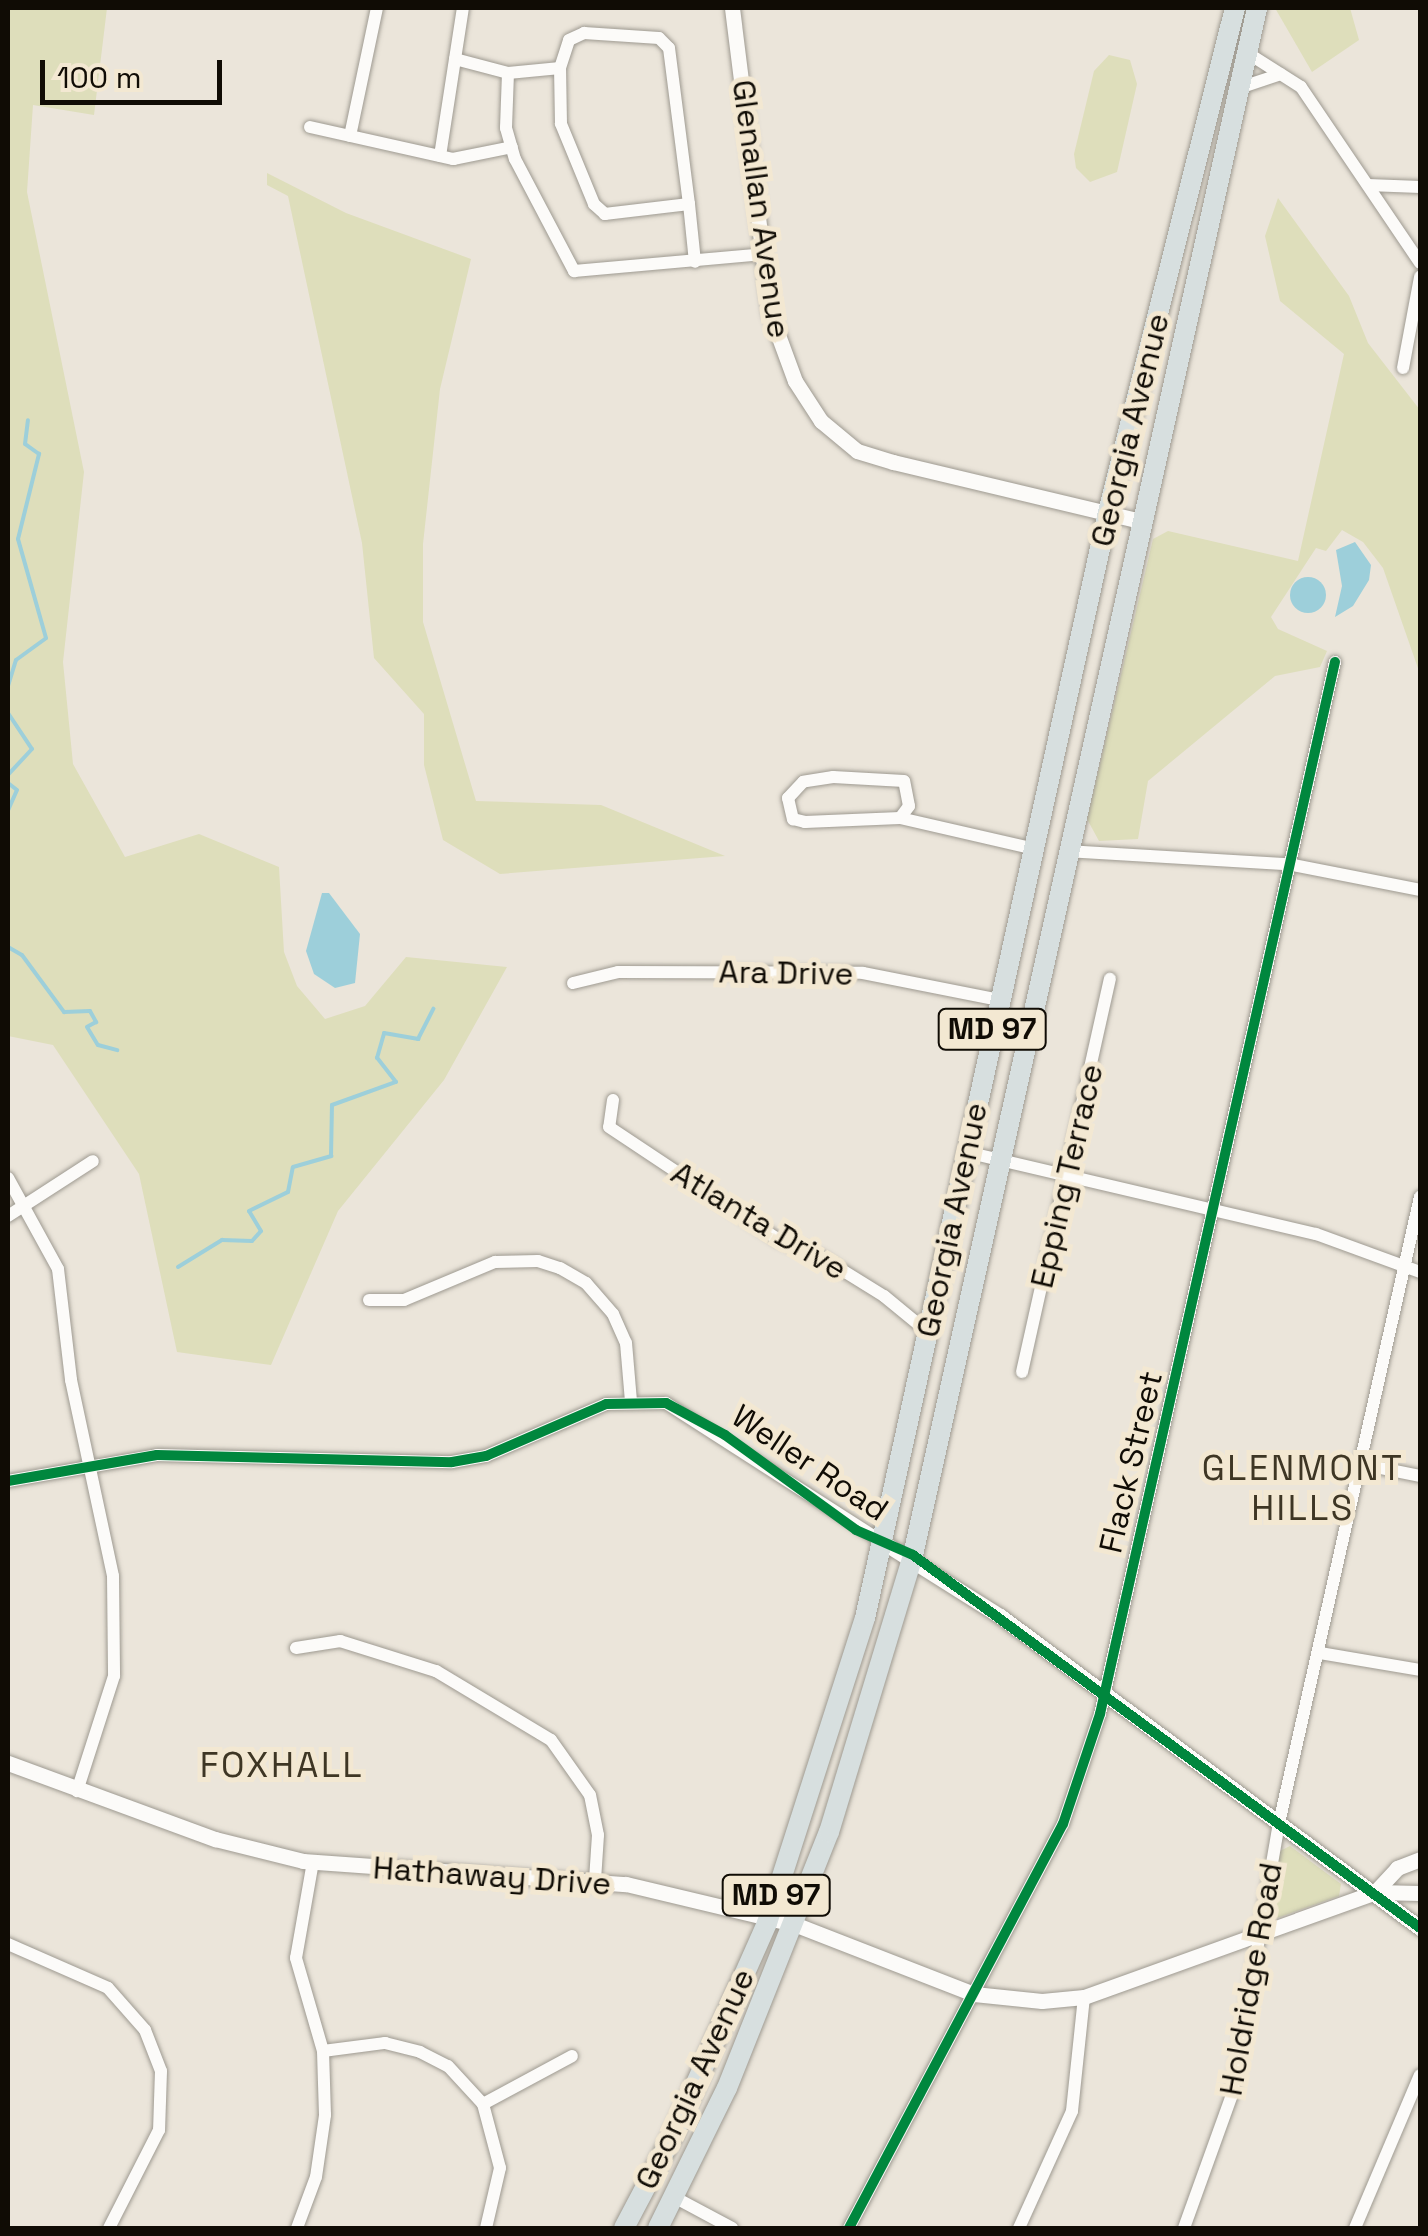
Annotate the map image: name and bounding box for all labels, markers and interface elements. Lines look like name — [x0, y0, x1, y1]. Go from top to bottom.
scale bar — [45, 40, 228, 102]
text: 100 m — [57, 58, 142, 97]
street label: Glenallan Avenue — [724, 77, 798, 341]
street label: Georgia Avenue — [1082, 309, 1178, 551]
street label: Ara Drive — [718, 953, 854, 993]
road number: MD 97 — [937, 1004, 1047, 1054]
street label: Epping Terrace — [1022, 1060, 1112, 1292]
street label: Georgia Avenue — [908, 1099, 996, 1341]
street label: Atlanta Drive — [664, 1154, 854, 1288]
street label: Flack Street — [1091, 1367, 1171, 1557]
street label: Weller Road — [725, 1397, 895, 1529]
district label: GLENMONT HILLS — [1202, 1447, 1404, 1529]
district label: FOXHALL — [200, 1744, 364, 1786]
street label: Hathaway Drive — [372, 1849, 612, 1903]
street label: Holdridge Road — [1212, 1859, 1290, 2099]
road number: MD 97 — [721, 1870, 831, 1920]
street label: Georgia Avenue — [627, 1962, 763, 2196]

